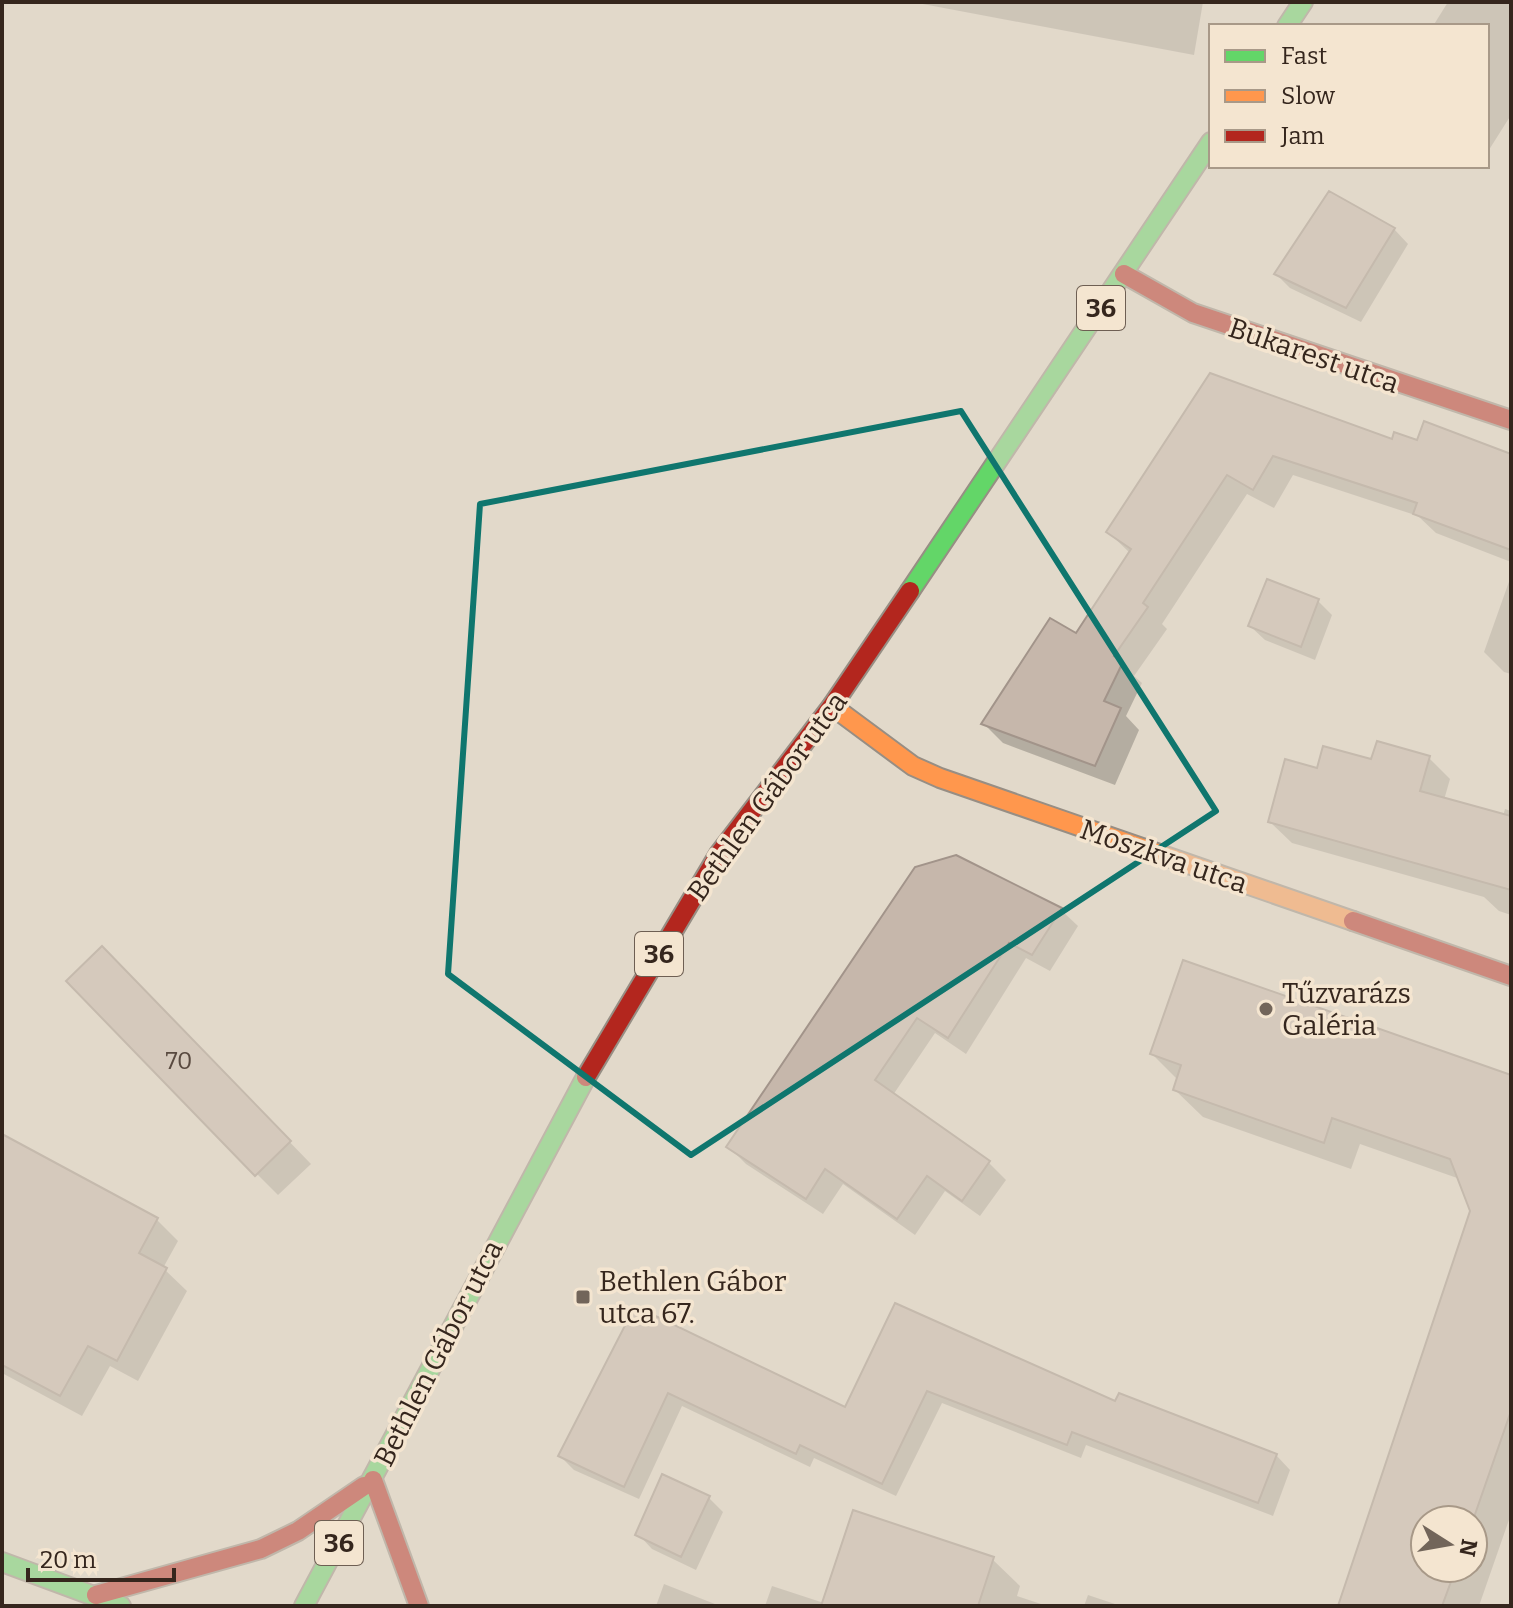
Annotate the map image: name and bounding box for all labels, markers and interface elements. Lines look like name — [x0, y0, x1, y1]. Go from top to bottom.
legend — [1209, 24, 1489, 168]
text: Fast — [1281, 42, 1327, 70]
text: Slow — [1281, 82, 1336, 110]
text: Jam — [1280, 122, 1325, 150]
road number: 36 — [1077, 286, 1125, 330]
street label: Bukarest utca — [1224, 311, 1403, 400]
street label: Bethlen Gábor utca — [681, 686, 854, 907]
street label: Moszkva utca — [1076, 813, 1252, 900]
road number: 36 — [635, 932, 683, 976]
place label: Tűzvarázs Galéria — [1282, 977, 1411, 1042]
marker: Tűzvarázs Galéria — [1257, 1000, 1275, 1018]
house number: 70 — [166, 1047, 193, 1075]
street label: Bethlen Gábor utca — [367, 1235, 510, 1472]
place label: Bethlen Gábor utca 67. — [599, 1265, 786, 1330]
marker: Bethlen Gábor utca 67. — [574, 1288, 592, 1306]
north arrow — [1409, 1504, 1489, 1584]
road number: 36 — [315, 1521, 363, 1565]
scale bar — [28, 1532, 174, 1582]
text: N — [1453, 1537, 1483, 1559]
text: 20 m — [40, 1546, 96, 1574]

